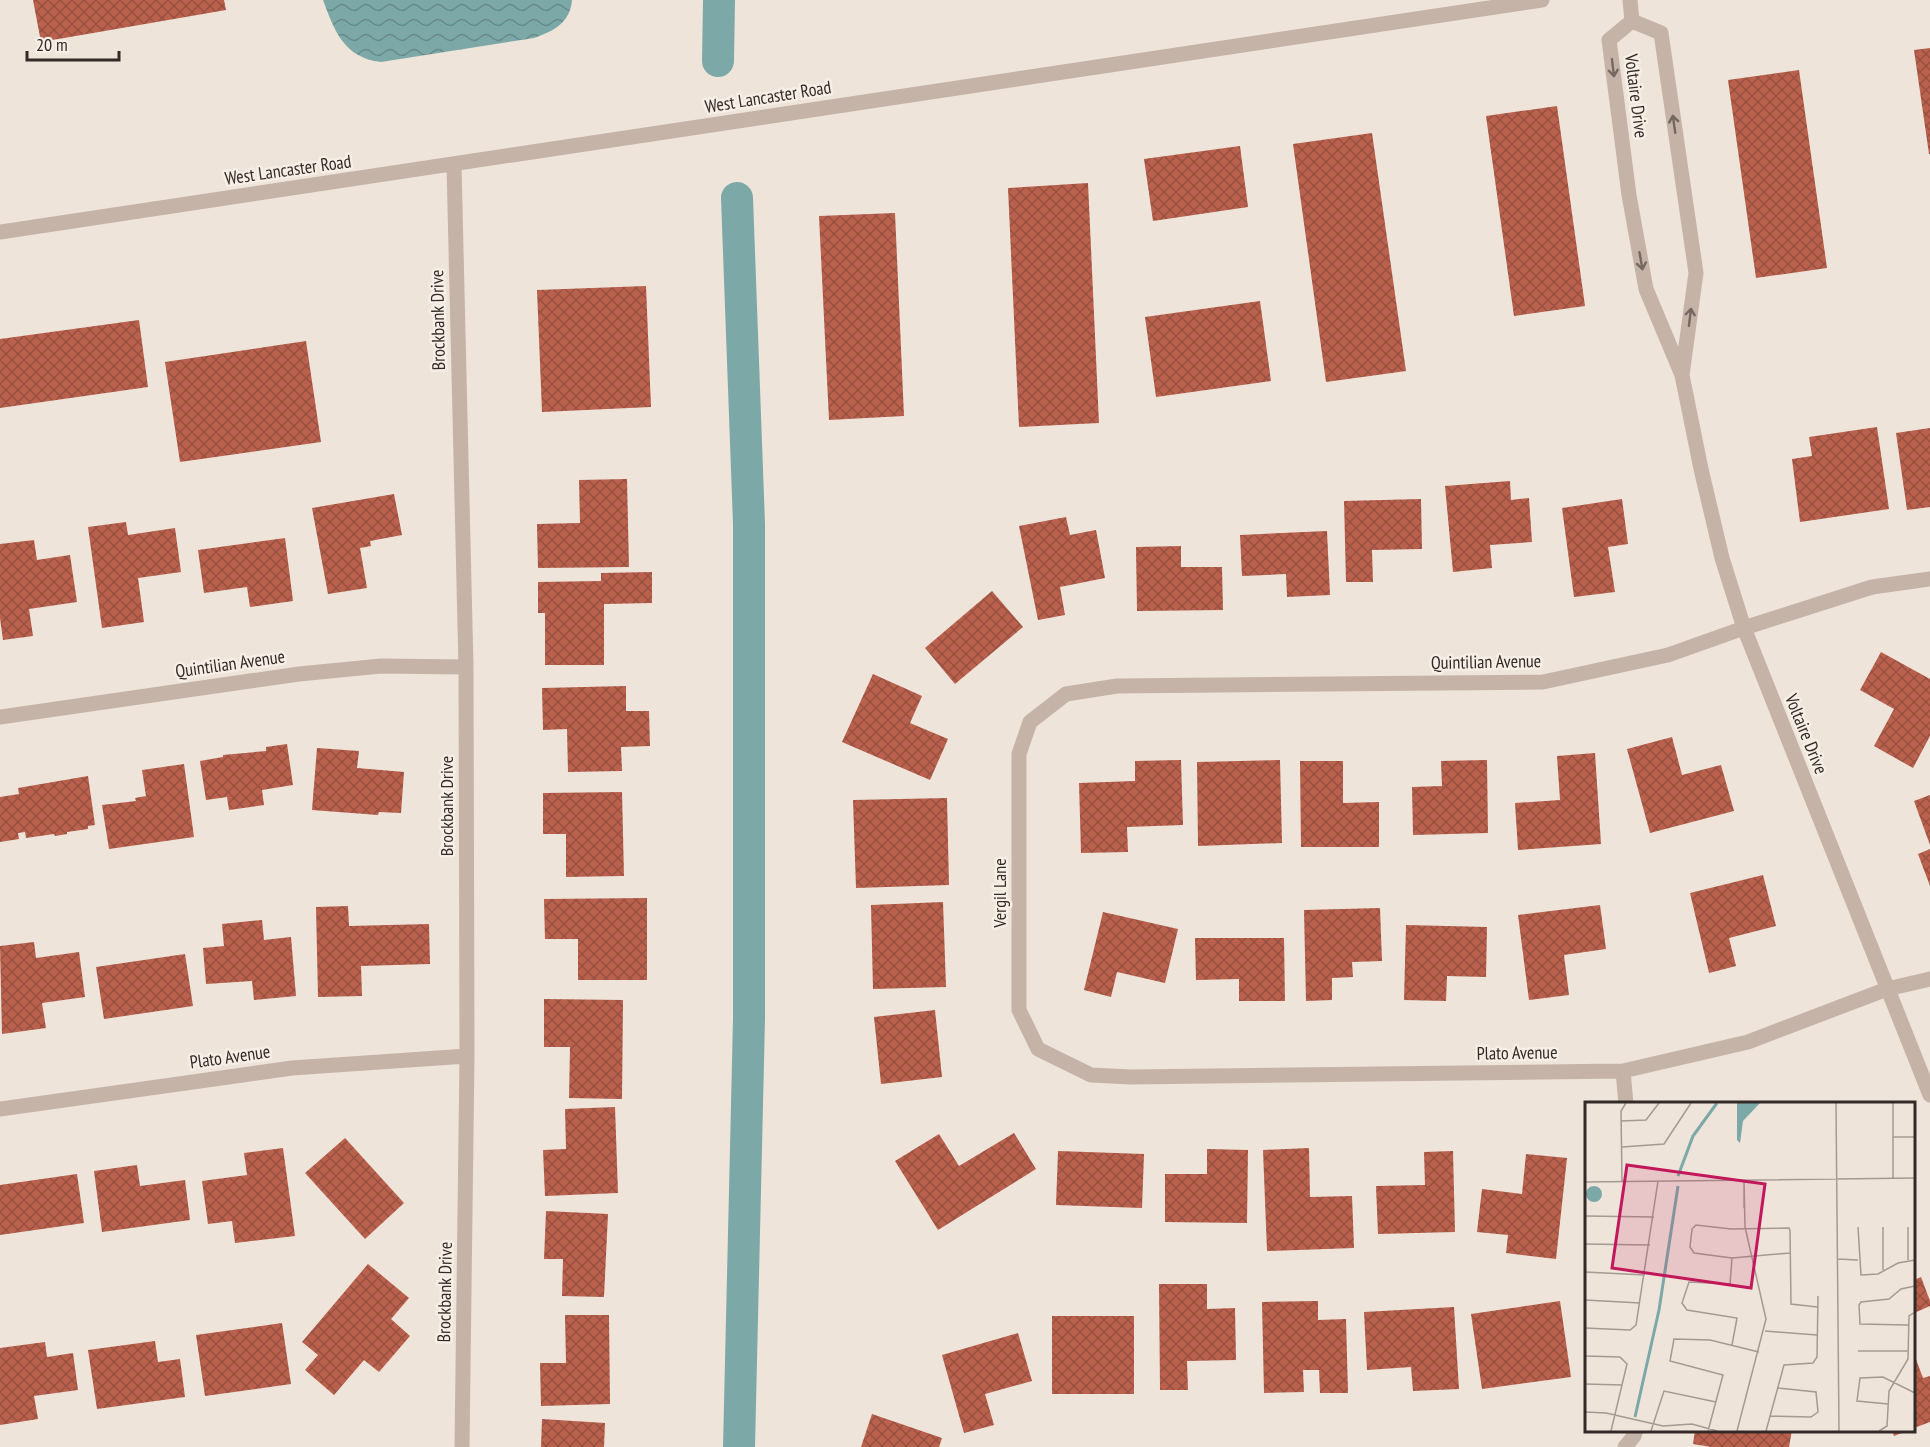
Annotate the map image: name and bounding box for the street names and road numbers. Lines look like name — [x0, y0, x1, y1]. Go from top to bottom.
street label: Voltaire Drive — [1620, 52, 1653, 139]
street label: West Lancaster Road — [703, 75, 833, 118]
street label: West Lancaster Road — [223, 149, 353, 190]
street label: Brockbank Drive — [425, 270, 450, 370]
street label: Quintilian Avenue — [174, 644, 286, 683]
street label: Quintilian Avenue — [1431, 649, 1541, 674]
street label: Voltaire Drive — [1780, 689, 1833, 777]
street label: Brockbank Drive — [435, 756, 458, 856]
street label: Vergil Lane — [988, 858, 1011, 929]
street label: Plato Avenue — [188, 1039, 272, 1074]
street label: Plato Avenue — [1476, 1040, 1558, 1065]
street label: Brockbank Drive — [432, 1242, 457, 1342]

